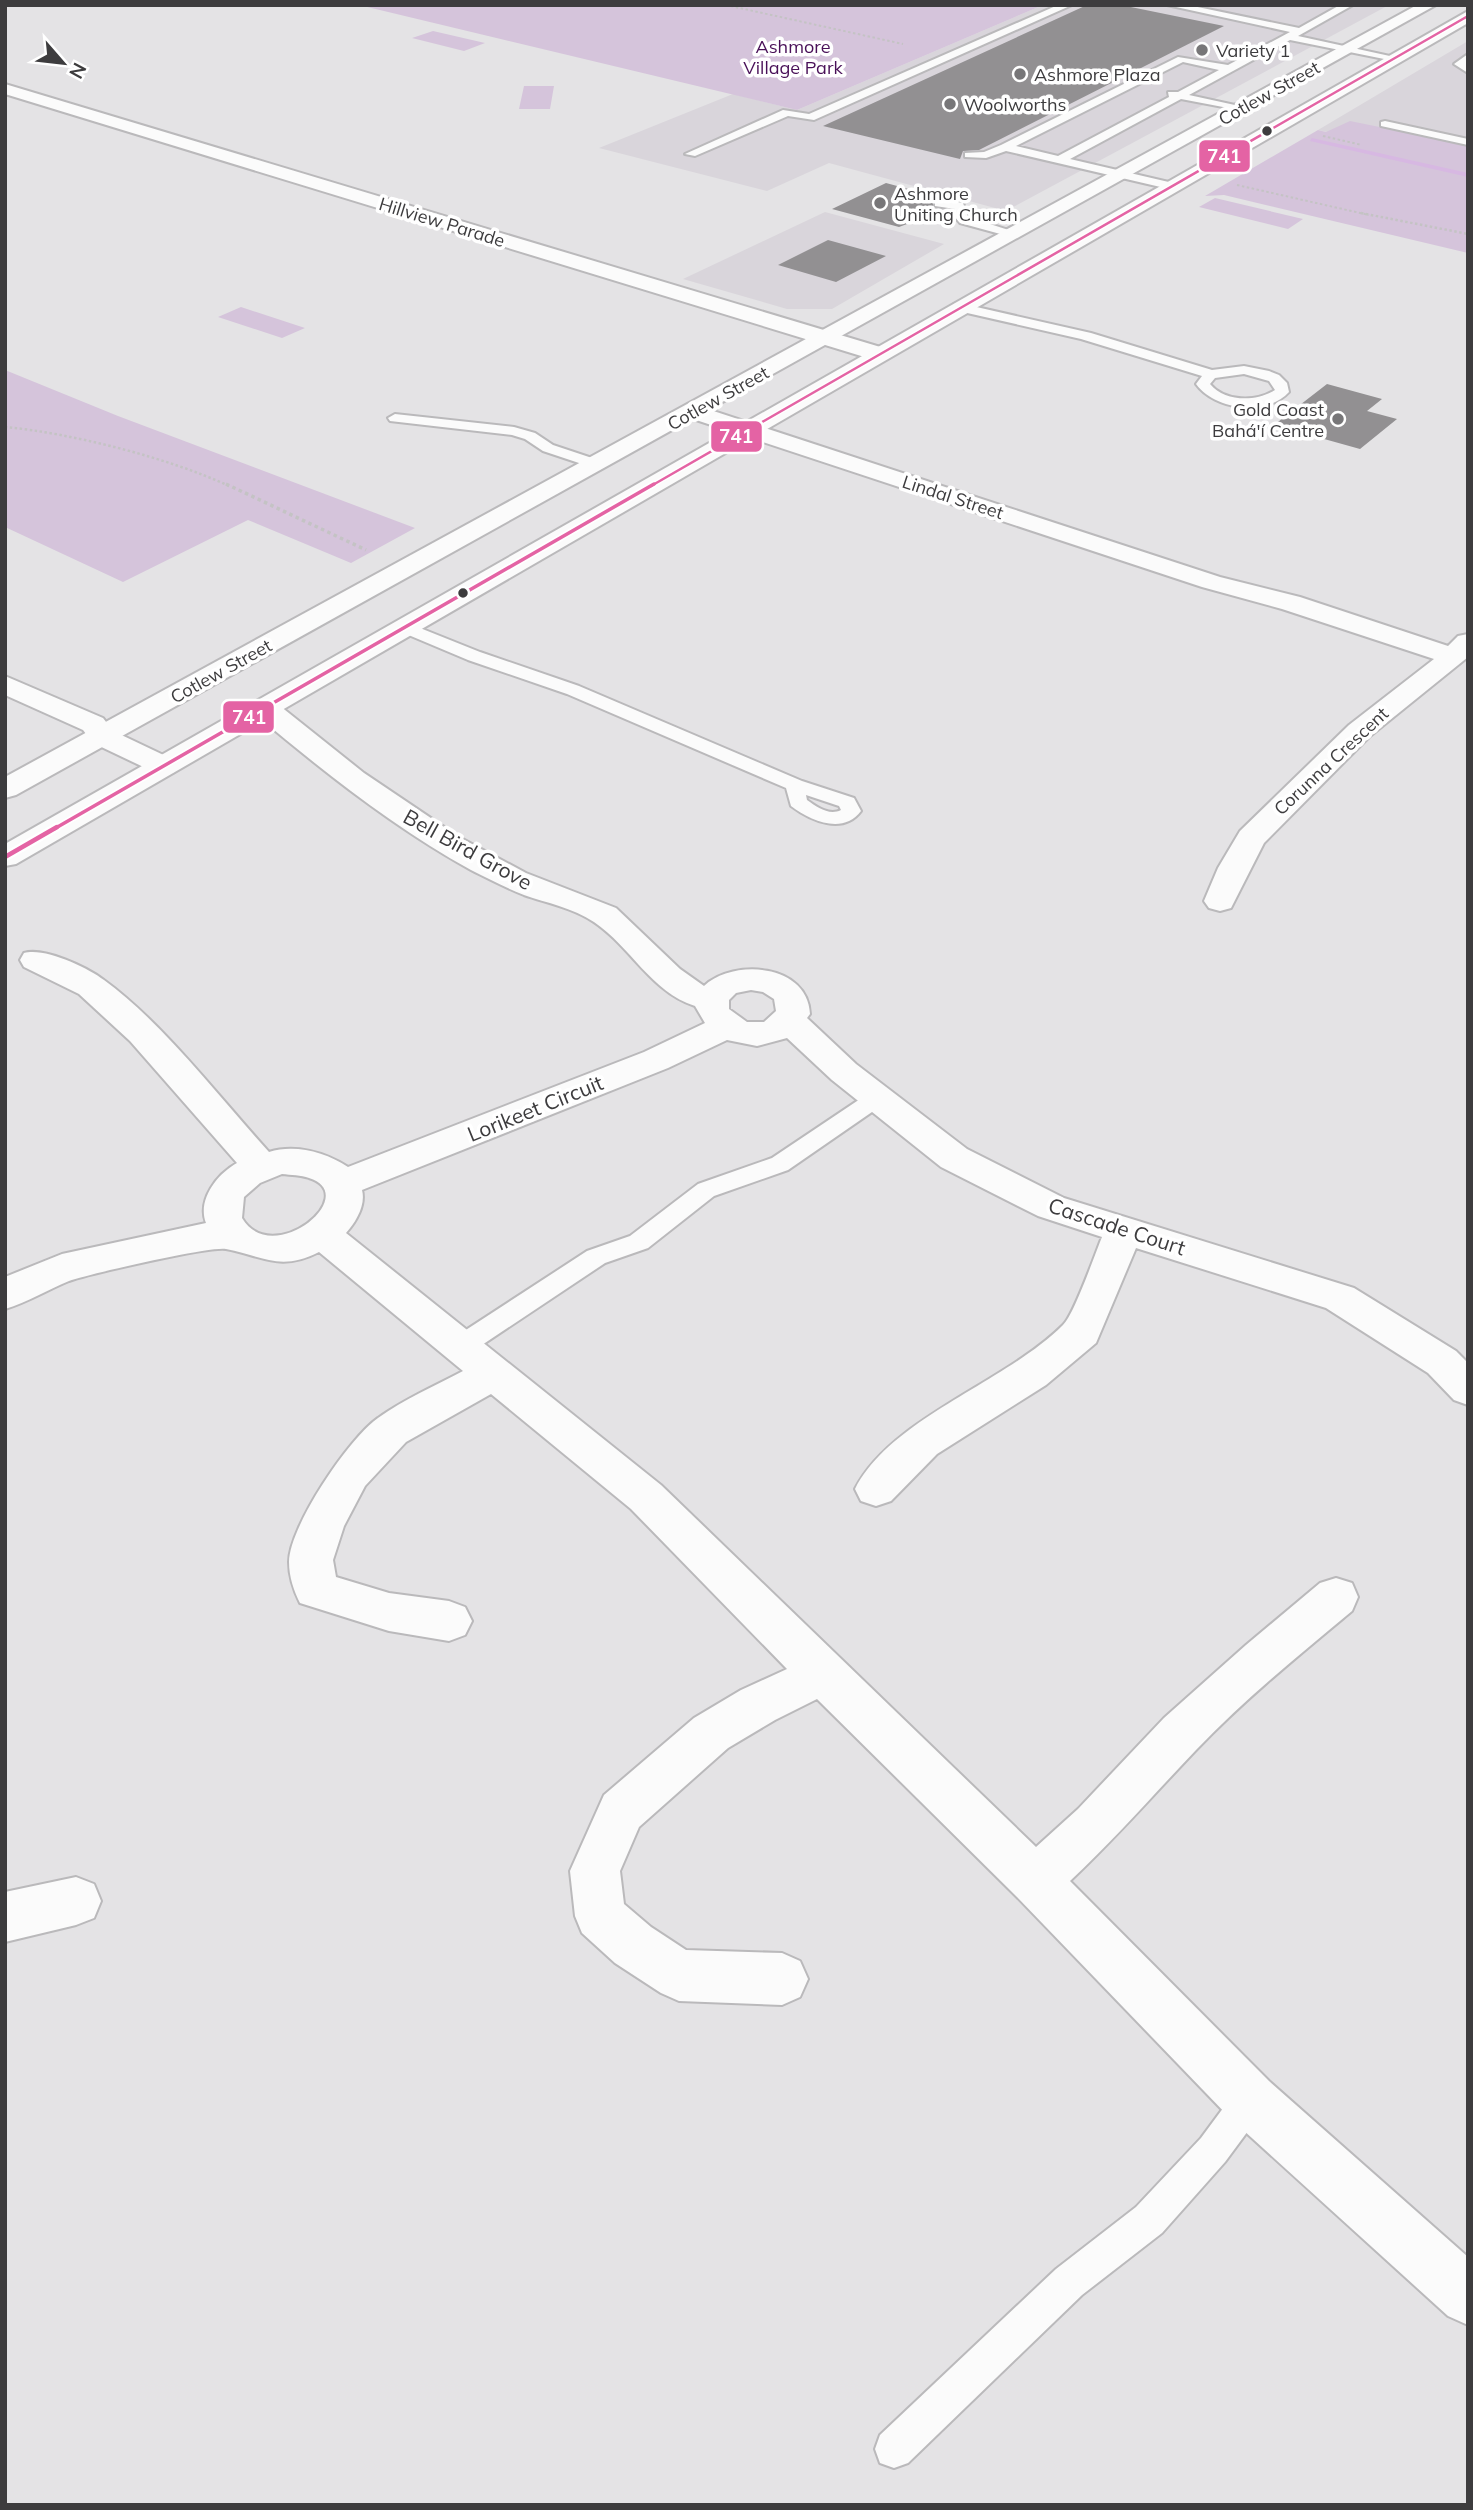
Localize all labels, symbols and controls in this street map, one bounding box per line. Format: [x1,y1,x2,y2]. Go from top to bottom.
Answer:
north arrow [28,28,98,98]
park label: Ashmore Village Park [743,35,843,79]
place label: Variety 1 [1216,39,1290,62]
marker: Variety 1 [1194,42,1210,58]
street label: Cotlew Street [1214,56,1324,130]
text: N [64,59,92,83]
place label: Ashmore Plaza [1034,63,1160,86]
marker: Ashmore Plaza [1012,66,1028,82]
place label: Woolworths [964,93,1066,116]
marker: Woolworths [942,96,958,112]
unlabelled marker [1260,124,1274,138]
line badge: 741 [1198,139,1251,173]
text: 741 [1207,144,1241,168]
place label: Ashmore Uniting Church [894,182,1018,226]
street label: Hillview Parade [376,192,508,252]
marker: Ashmore Uniting Church [872,195,888,211]
street label: Cotlew Street [663,361,773,435]
place label: Gold Coast Bahá'í Centre [1212,398,1324,442]
marker: Gold Coast Bahá'í Centre [1330,411,1346,427]
line badge: 741 [710,420,763,453]
text: 741 [719,424,753,448]
street label: Lindal Street [900,470,1006,524]
unlabelled marker [456,586,470,600]
street label: Cotlew Street [166,634,276,708]
line badge: 741 [222,700,275,734]
street label: Corunna Crescent [1269,702,1393,820]
text: 741 [232,705,266,729]
street label: Bell Bird Grove [399,803,537,895]
street label: Lorikeet Circuit [463,1069,607,1147]
street label: Cascade Court [1045,1192,1189,1260]

